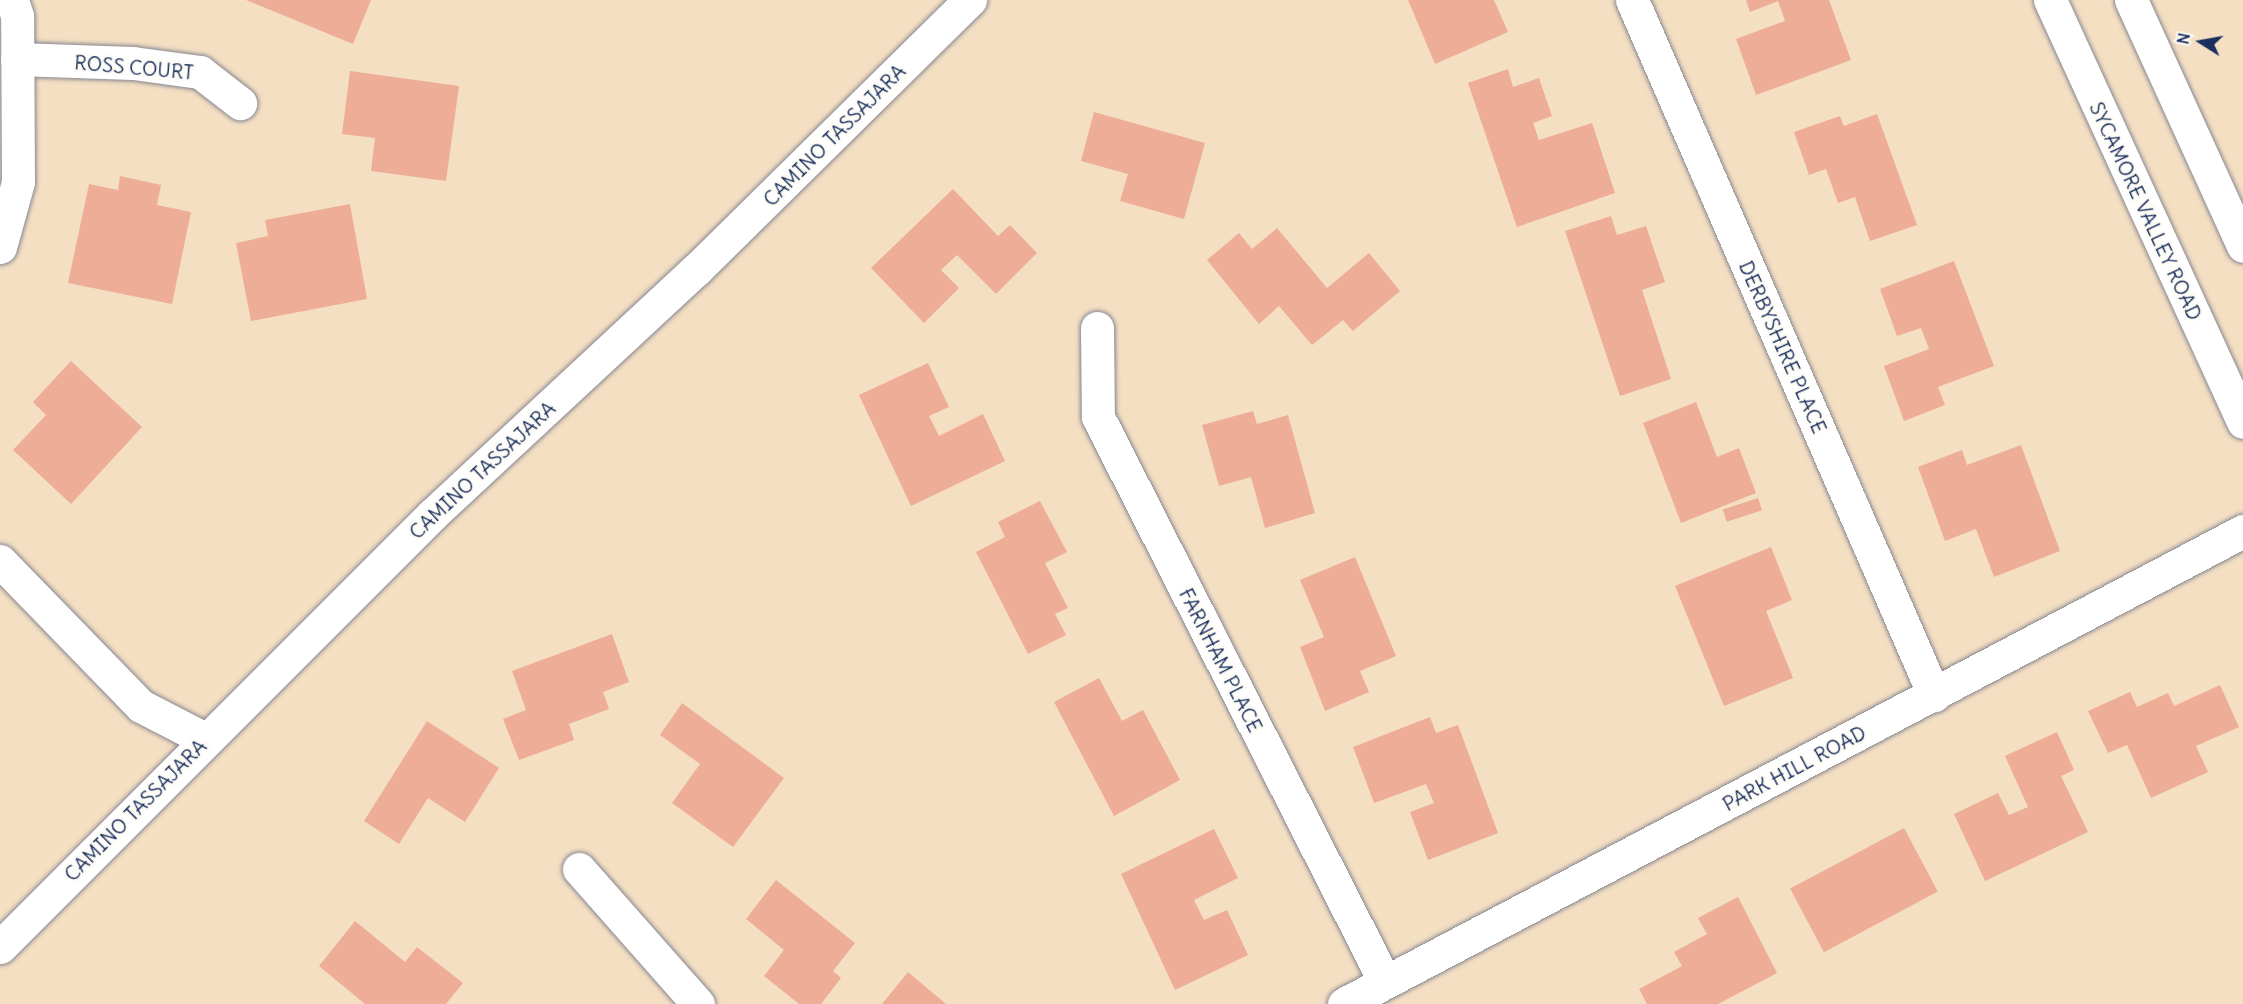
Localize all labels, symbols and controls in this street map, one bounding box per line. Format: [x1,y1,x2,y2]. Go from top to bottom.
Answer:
north arrow [2171,12,2231,72]
text: N [2172,31,2194,46]
street label: ROSS COURT [73,50,195,84]
street label: CAMINO TASSAJARA [758,59,910,211]
street label: SYCAMORE VALLEY ROAD [2085,98,2207,324]
street label: DERBYSHIRE PLACE [1734,257,1832,437]
street label: CAMINO TASSAJARA [404,396,560,544]
street label: FARNHAM PLACE [1174,584,1268,736]
street label: PARK HILL ROAD [1718,720,1870,816]
street label: CAMINO TASSAJARA [59,734,211,886]

